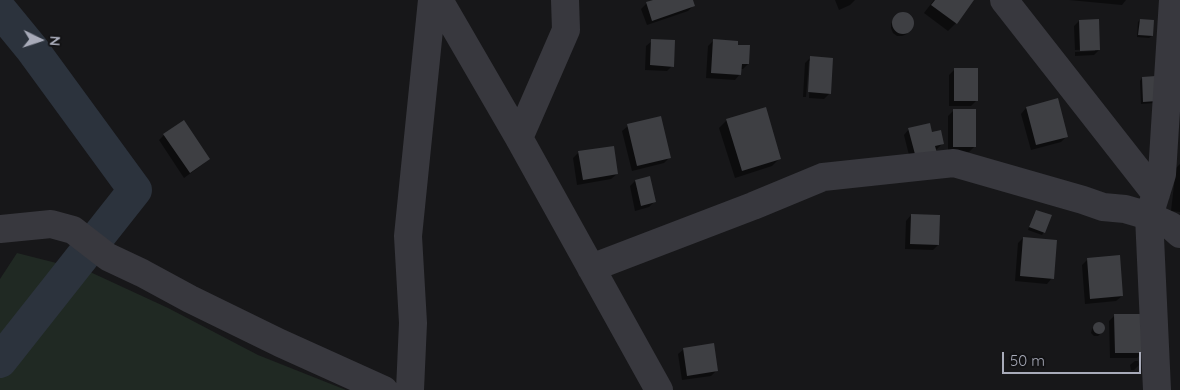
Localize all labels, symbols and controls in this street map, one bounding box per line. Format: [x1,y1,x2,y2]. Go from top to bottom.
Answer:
north arrow [15,15,65,65]
text: N [46,35,64,47]
scale bar [1005,342,1144,374]
text: 50 m [1010,351,1045,370]

